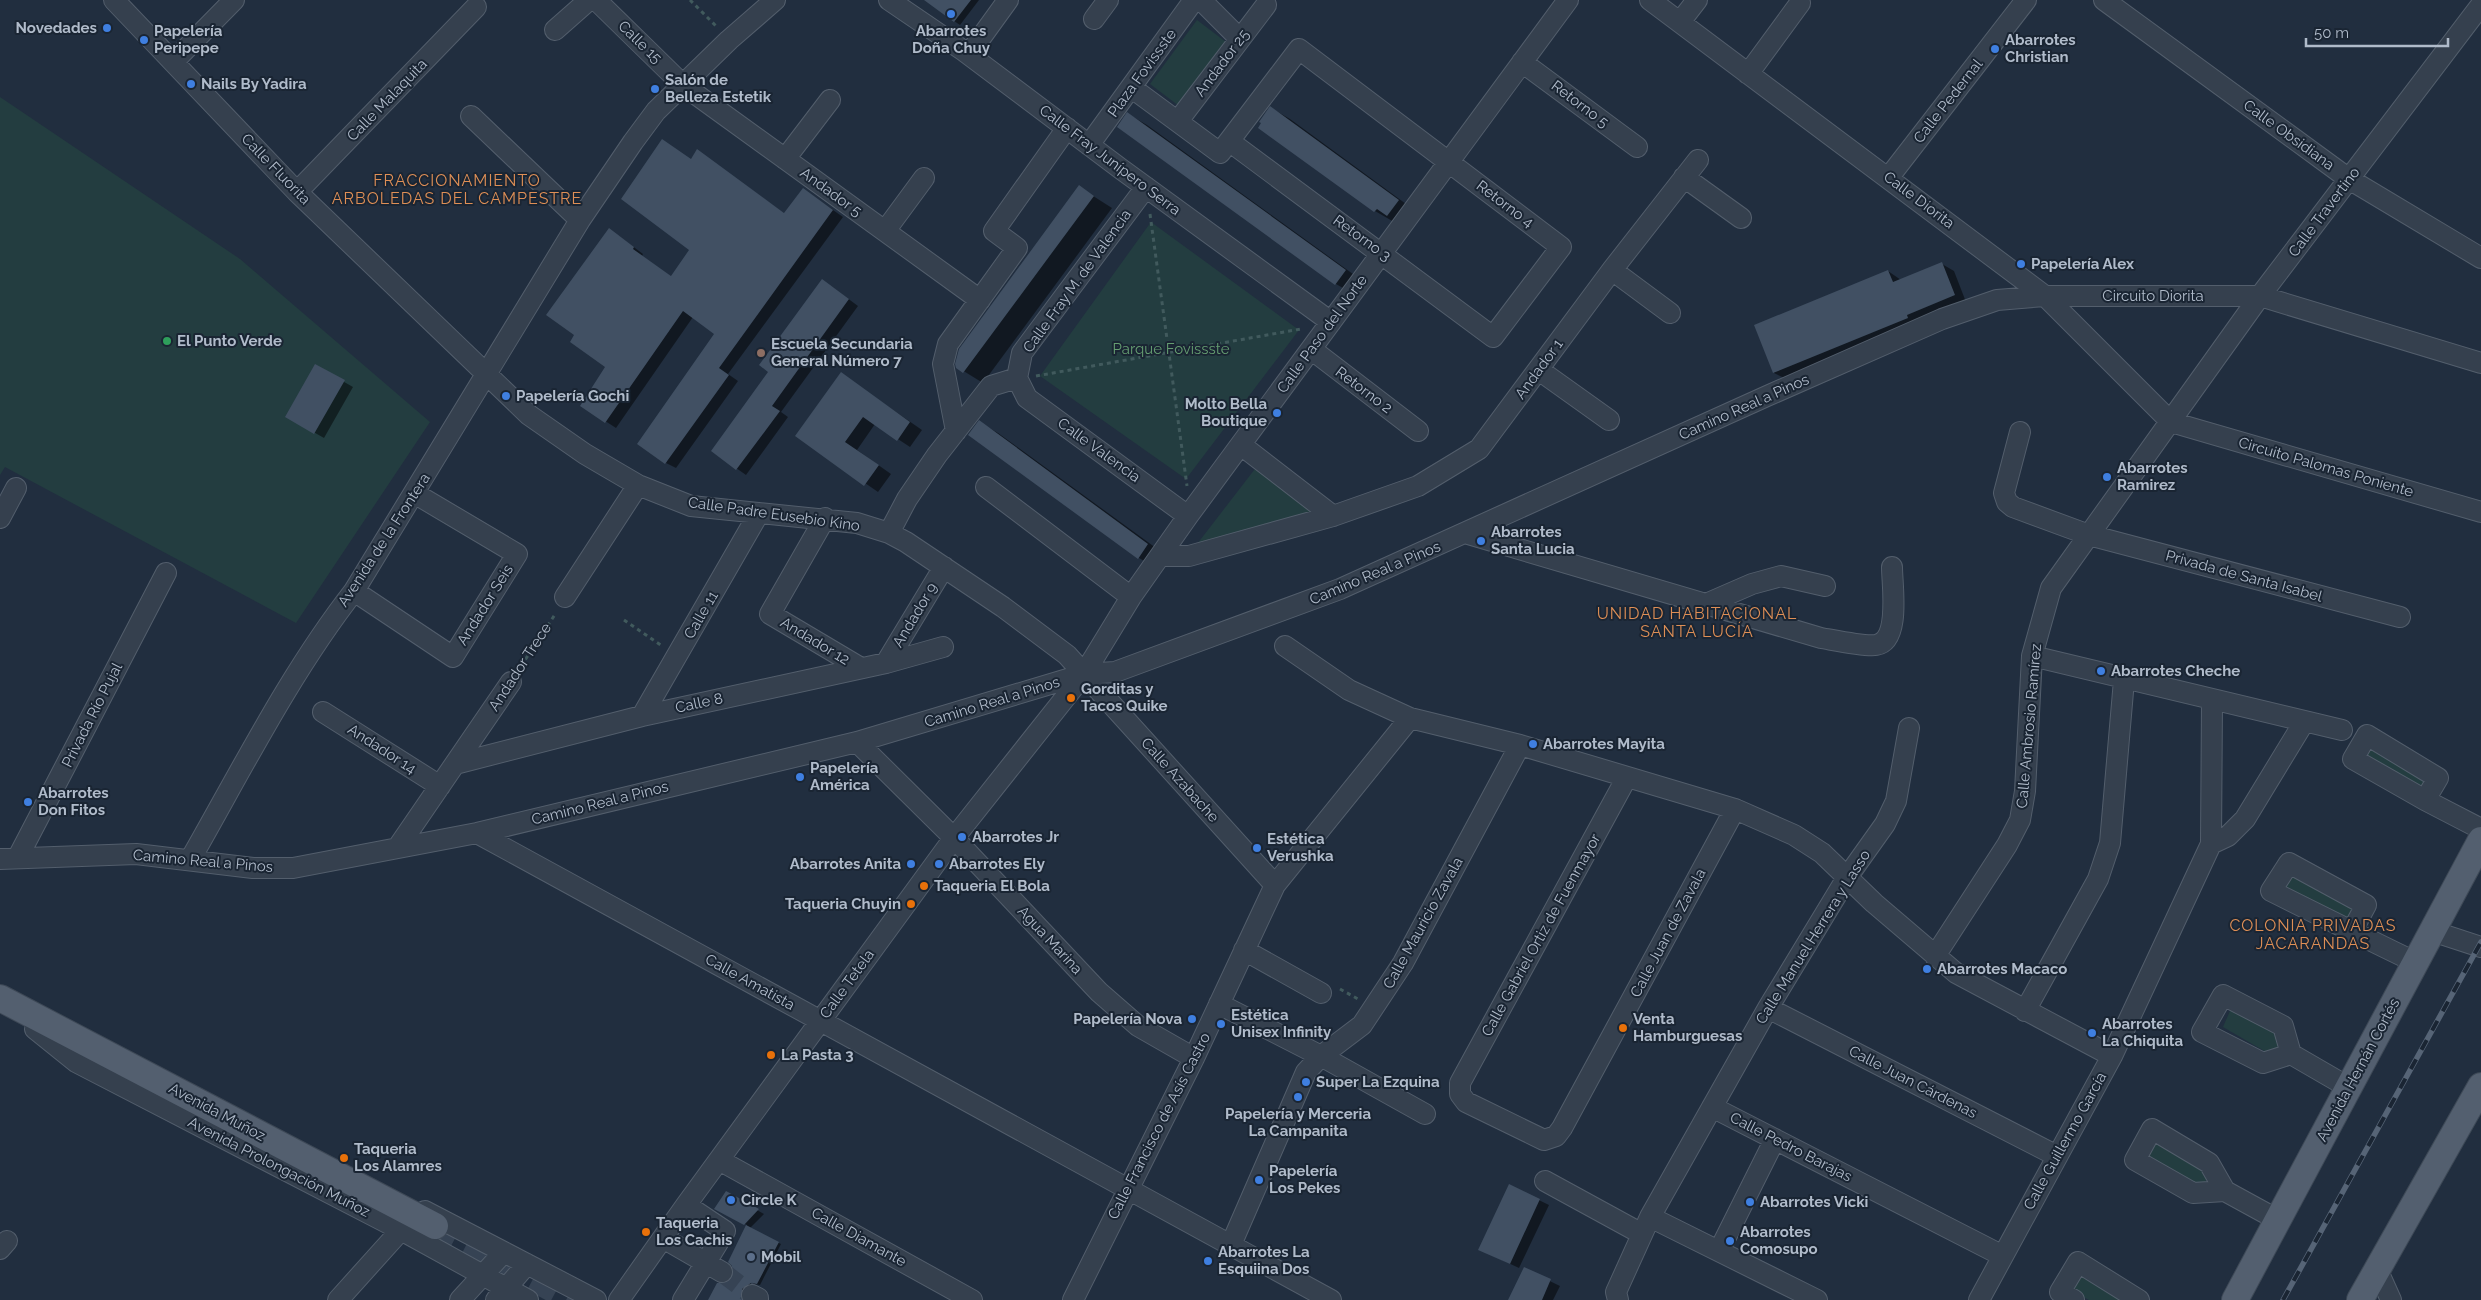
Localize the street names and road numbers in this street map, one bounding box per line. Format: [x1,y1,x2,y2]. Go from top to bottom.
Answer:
street label: Calle 15 [614,17,666,67]
street label: Plaza Fovissste [1104,25,1180,121]
street label: Andador 25 [1191,26,1253,100]
street label: Calle Malaquita [343,55,431,145]
street label: Calle Pedernal [1910,55,1987,147]
street label: Retorno 5 [1548,77,1612,131]
street label: Calle Obsidiana [2240,96,2338,174]
street label: Calle Fray Junípero Serra [1036,101,1184,219]
street label: Calle Fluorita [238,130,314,208]
street label: Andador 5 [797,164,865,220]
street label: Calle Travertino [2284,164,2364,260]
street label: Calle Diorita [1880,168,1958,232]
street label: Retorno 4 [1473,177,1537,231]
street label: Calle Fray M. de Valencia [1019,206,1135,356]
street label: Retorno 3 [1330,211,1394,265]
street label: Calle Paso del Norte [1273,271,1371,397]
street label: Circuito Diorita [2102,287,2204,305]
street label: Andador 1 [1511,335,1567,403]
street label: Retorno 2 [1332,363,1396,417]
street label: Camino Real a Pinos [1676,370,1812,444]
street label: Calle Valencia [1054,414,1144,486]
street label: Circuito Palomas Poniente [2236,433,2416,501]
street label: Avenida de la Frontera [334,470,434,610]
street label: Calle Padre Eusebio Kino [687,493,861,535]
street label: Camino Real a Pinos [1307,537,1443,609]
street label: Privada de Santa Isabel [2164,546,2325,606]
street label: Andador Seis [453,561,517,649]
street label: Andador 9 [889,579,941,651]
street label: Calle 11 [680,587,722,642]
street label: Andador 12 [777,613,853,669]
street label: Andador Trece [485,619,555,714]
street label: Calle Ambrosio Ramírez [2013,643,2045,809]
street label: Privada Río Pujal [58,659,126,770]
street label: Camino Real a Pinos [922,673,1062,731]
street label: Calle 8 [674,689,725,717]
street label: Andador 14 [344,720,420,778]
street label: Calle Azabache [1137,734,1223,826]
street label: Camino Real a Pinos [530,777,670,829]
street label: Calle Gabriel Ortiz de Fuenmayor [1478,830,1605,1039]
street label: Camino Real a Pinos [132,846,274,876]
street label: Calle Manuel Herrera y Lasso [1752,847,1874,1027]
street label: Calle Mauricio Zavala [1379,854,1467,992]
street label: Calle Juan de Zavala [1626,866,1710,1000]
street label: Agua Marina [1014,902,1086,978]
street label: Calle Tetela [816,946,878,1022]
street label: Calle Amatista [702,950,798,1014]
street label: Avenida Hernán Cortés [2313,995,2403,1145]
street label: Calle Francisco de Asís Castro [1104,1030,1214,1222]
street label: Calle Juan Cárdenas [1846,1042,1980,1122]
street label: Calle Guillermo García [2020,1069,2110,1213]
street label: Avenida Muñoz [166,1079,268,1145]
street label: Calle Pedro Barajas [1727,1108,1855,1186]
street label: Avenida Prolongación Muñoz [185,1113,373,1221]
street label: Calle Diamante [808,1203,910,1271]

